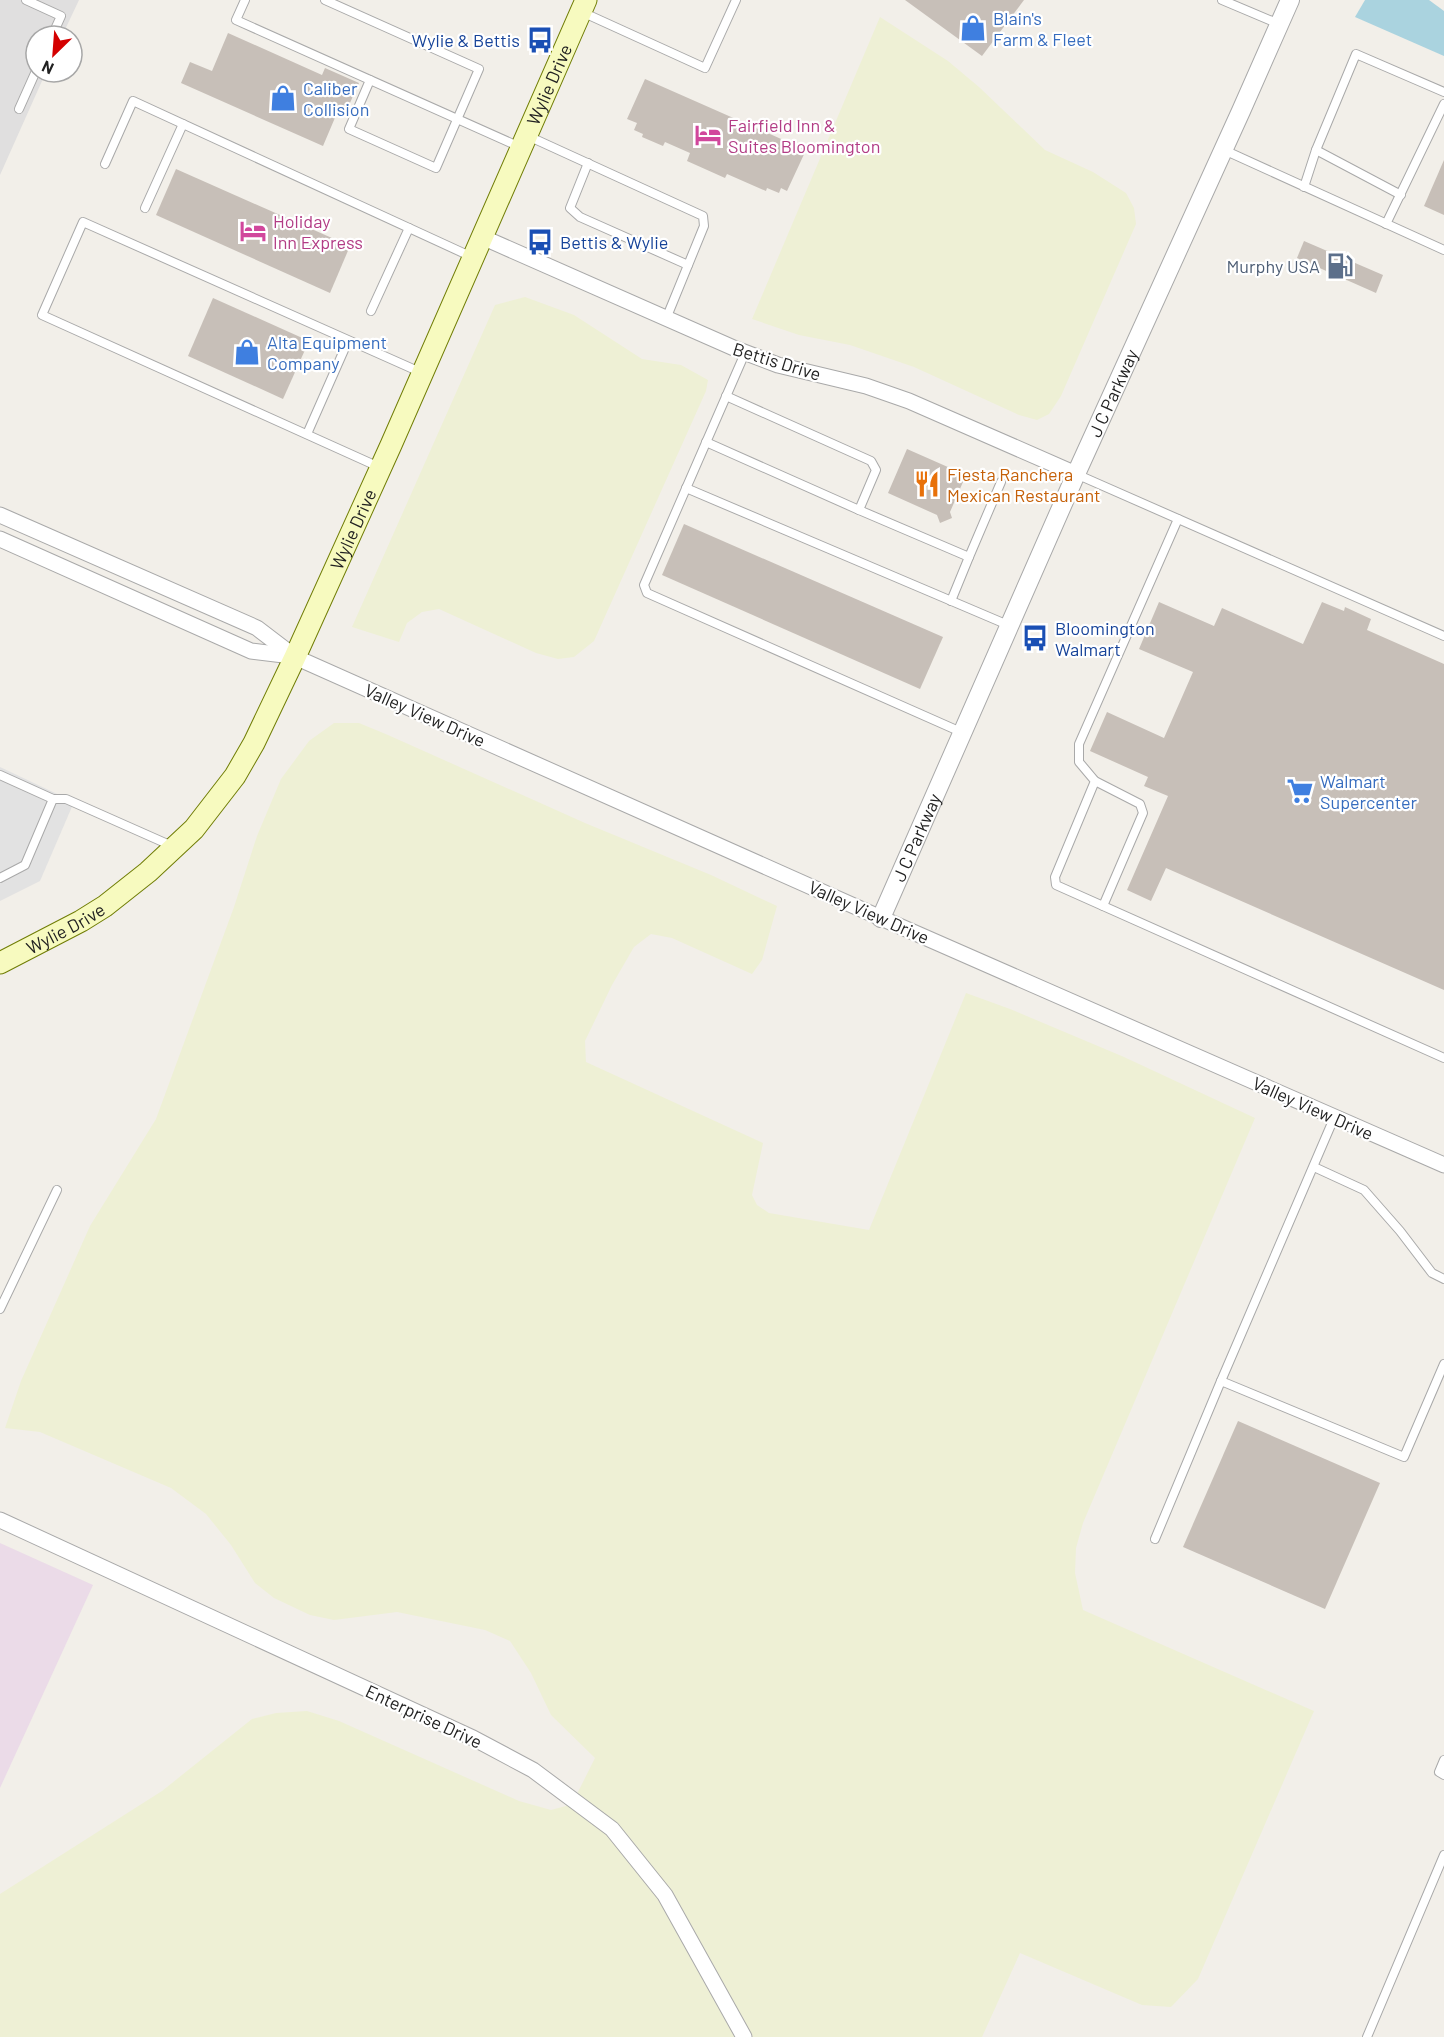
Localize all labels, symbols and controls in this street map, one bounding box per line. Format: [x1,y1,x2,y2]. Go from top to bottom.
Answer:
place label: Blain's Farm & Fleet [993,7,1092,50]
shop icon: Blain's Farm & Fleet [958,13,988,43]
north arrow [24,24,84,84]
bus stop icon: Wylie & Bettis [525,25,555,55]
place label: Wylie & Bettis [412,29,520,51]
street label: Wylie Drive [522,41,576,128]
text: N [39,57,56,79]
place label: Caliber Collision [303,77,369,120]
shop icon: Caliber Collision [268,83,298,113]
place label: Fairfield Inn & Suites Bloomington [728,114,880,157]
hotel icon: Fairfield Inn & Suites Bloomington [693,120,723,150]
place label: Holiday Inn Express [273,210,363,253]
hotel icon: Holiday Inn Express [238,216,268,246]
bus stop icon: Bettis & Wylie [525,227,555,257]
place label: Bettis & Wylie [560,231,668,253]
fuel station icon: Murphy USA [1325,251,1355,281]
place label: Murphy USA [1226,255,1320,277]
place label: Alta Equipment Company [267,331,387,374]
shop icon: Alta Equipment Company [232,337,262,367]
street label: Bettis Drive [730,337,824,385]
street label: J C Parkway [1083,346,1142,440]
place label: Fiesta Ranchera Mexican Restaurant [947,463,1101,506]
restaurant icon: Fiesta Ranchera Mexican Restaurant [912,469,942,499]
street label: Wylie Drive [325,485,381,573]
place label: Bloomington Walmart [1055,617,1155,660]
bus stop icon: Bloomington Walmart [1020,623,1050,653]
street label: Valley View Drive [361,679,489,751]
place label: Walmart Supercenter [1320,770,1418,813]
supermarket icon: Walmart Supercenter [1285,776,1315,806]
street label: J C Parkway [887,790,945,885]
street label: Valley View Drive [805,876,933,948]
street label: Wylie Drive [22,898,109,959]
street label: Valley View Drive [1249,1072,1377,1144]
street label: Enterprise Drive [362,1679,486,1753]

